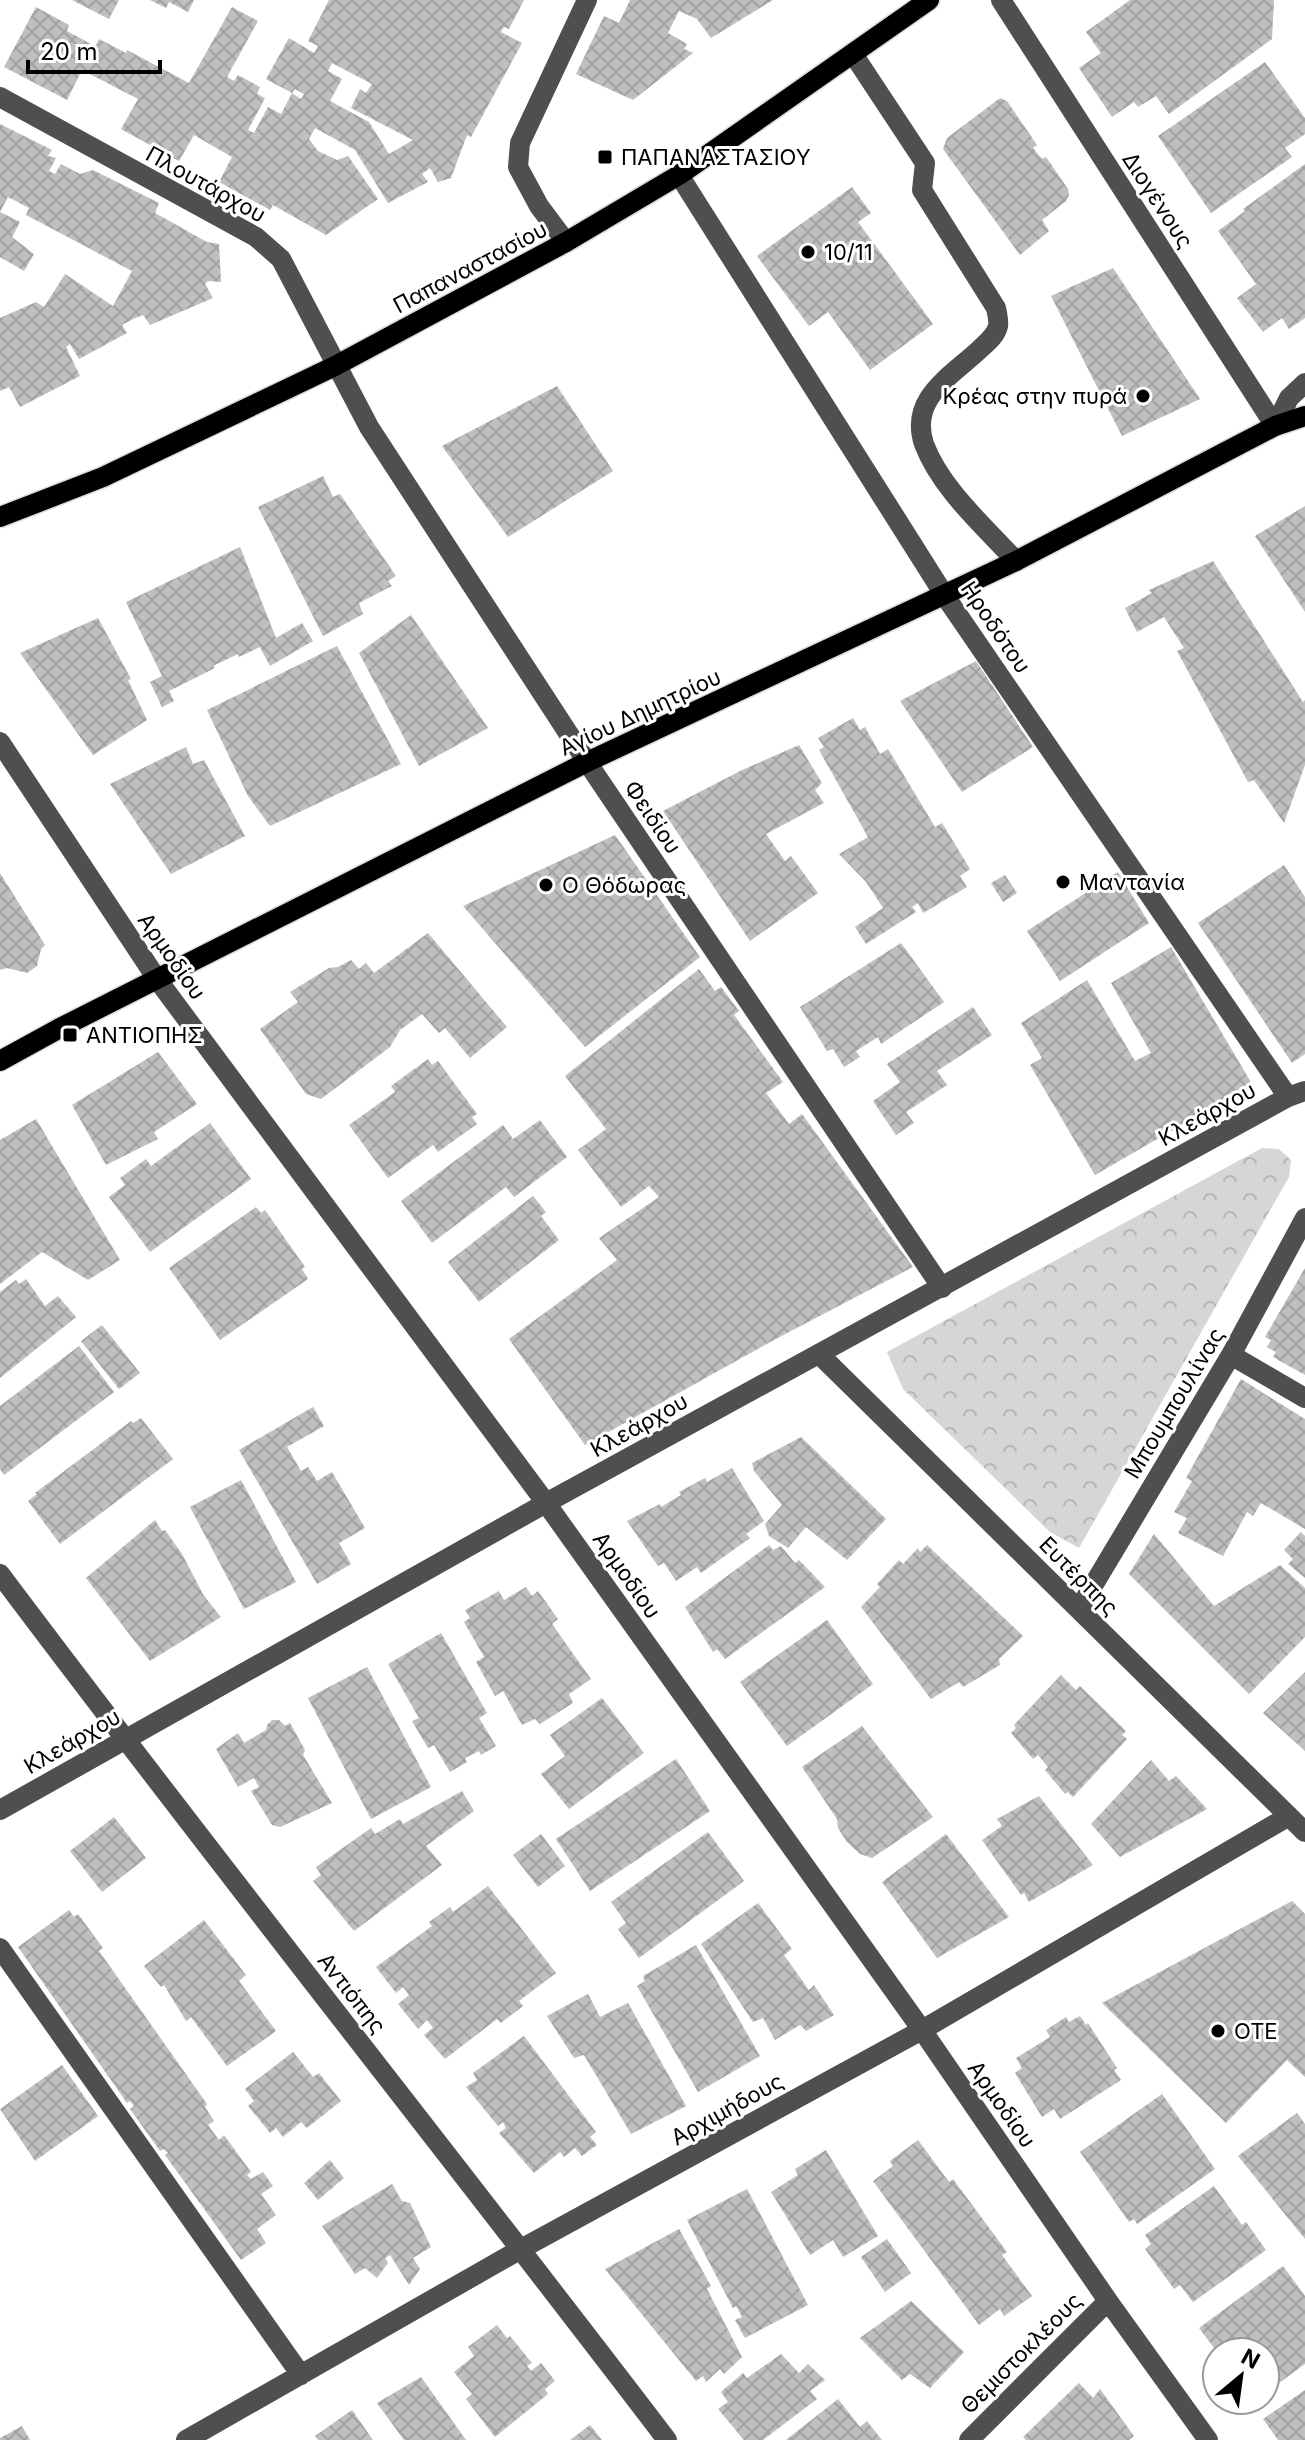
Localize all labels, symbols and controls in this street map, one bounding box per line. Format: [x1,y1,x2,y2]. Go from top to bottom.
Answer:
scale bar [28,24,160,74]
text: 20 m [40,37,98,66]
street label: Πλουτάρχου [142,140,270,228]
place label: ΠΑΠΑΝΑΣΤΑΣΙΟΥ [621,144,811,170]
street label: Διογένους [1117,147,1199,253]
marker: ΠΑΠΑΝΑΣΤΑΣΙΟΥ [596,148,614,166]
street label: Παπαναστασίου [389,216,551,318]
place label: 10/11 [824,239,873,265]
marker: 10/11 [799,243,817,261]
place label: Κρέας στην πυρά [942,383,1127,409]
marker: Κρέας στην πυρά [1134,387,1152,405]
street label: Ηροδότου [956,576,1036,678]
street label: Αγίου Δημητρίου [555,663,725,761]
street label: Φειδίου [619,776,687,858]
place label: Μαντανία [1079,869,1185,895]
place label: Ο Θόδωρας [562,872,686,898]
marker: Μαντανία [1054,873,1072,891]
marker: Ο Θόδωρας [537,876,555,894]
street label: Αρμοδίου [133,908,211,1004]
place label: ΑΝΤΙΟΠΗΣ [86,1022,203,1048]
marker: ΑΝΤΙΟΠΗΣ [61,1026,79,1044]
street label: Κλεάρχου [1154,1077,1260,1151]
street label: Μπουμπουλίνας [1119,1323,1229,1483]
street label: Κλεάρχου [586,1388,692,1462]
street label: Αρμοδίου [588,1527,666,1623]
street label: Ευτέρπης [1034,1531,1124,1621]
street label: Κλεάρχου [19,1703,125,1779]
street label: Αντιόπης [312,1947,392,2039]
place label: ΟΤΕ [1234,2018,1278,2044]
marker: ΟΤΕ [1209,2022,1227,2040]
street label: Αρμοδίου [963,2056,1041,2152]
street label: Αρχιμήδους [666,2068,788,2150]
street label: Θεμιστοκλέους [955,2287,1087,2419]
north arrow [1201,2336,1281,2416]
text: N [1237,2343,1264,2374]

